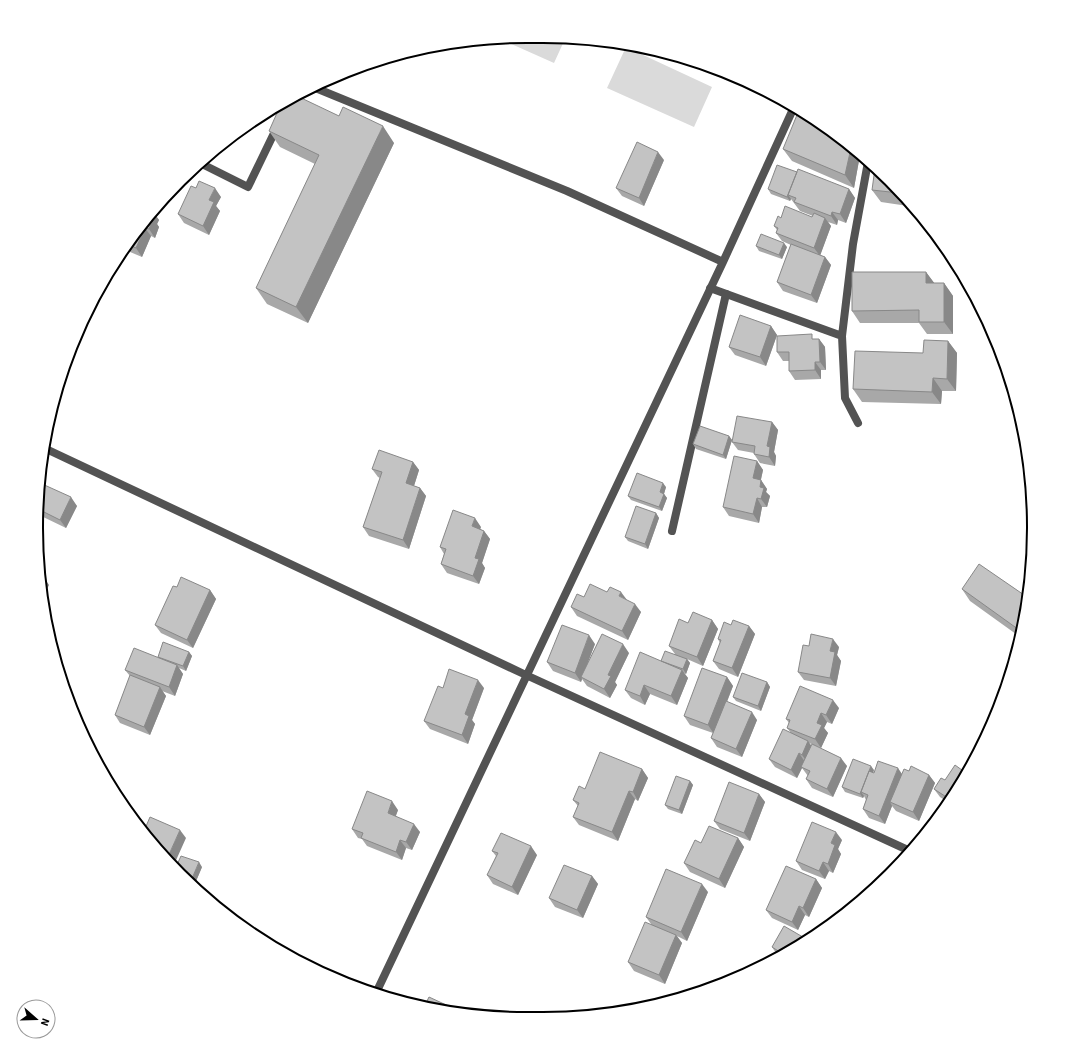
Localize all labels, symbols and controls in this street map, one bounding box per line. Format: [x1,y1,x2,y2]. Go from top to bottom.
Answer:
north arrow [16,999,56,1039]
text: N [37,1016,53,1028]

